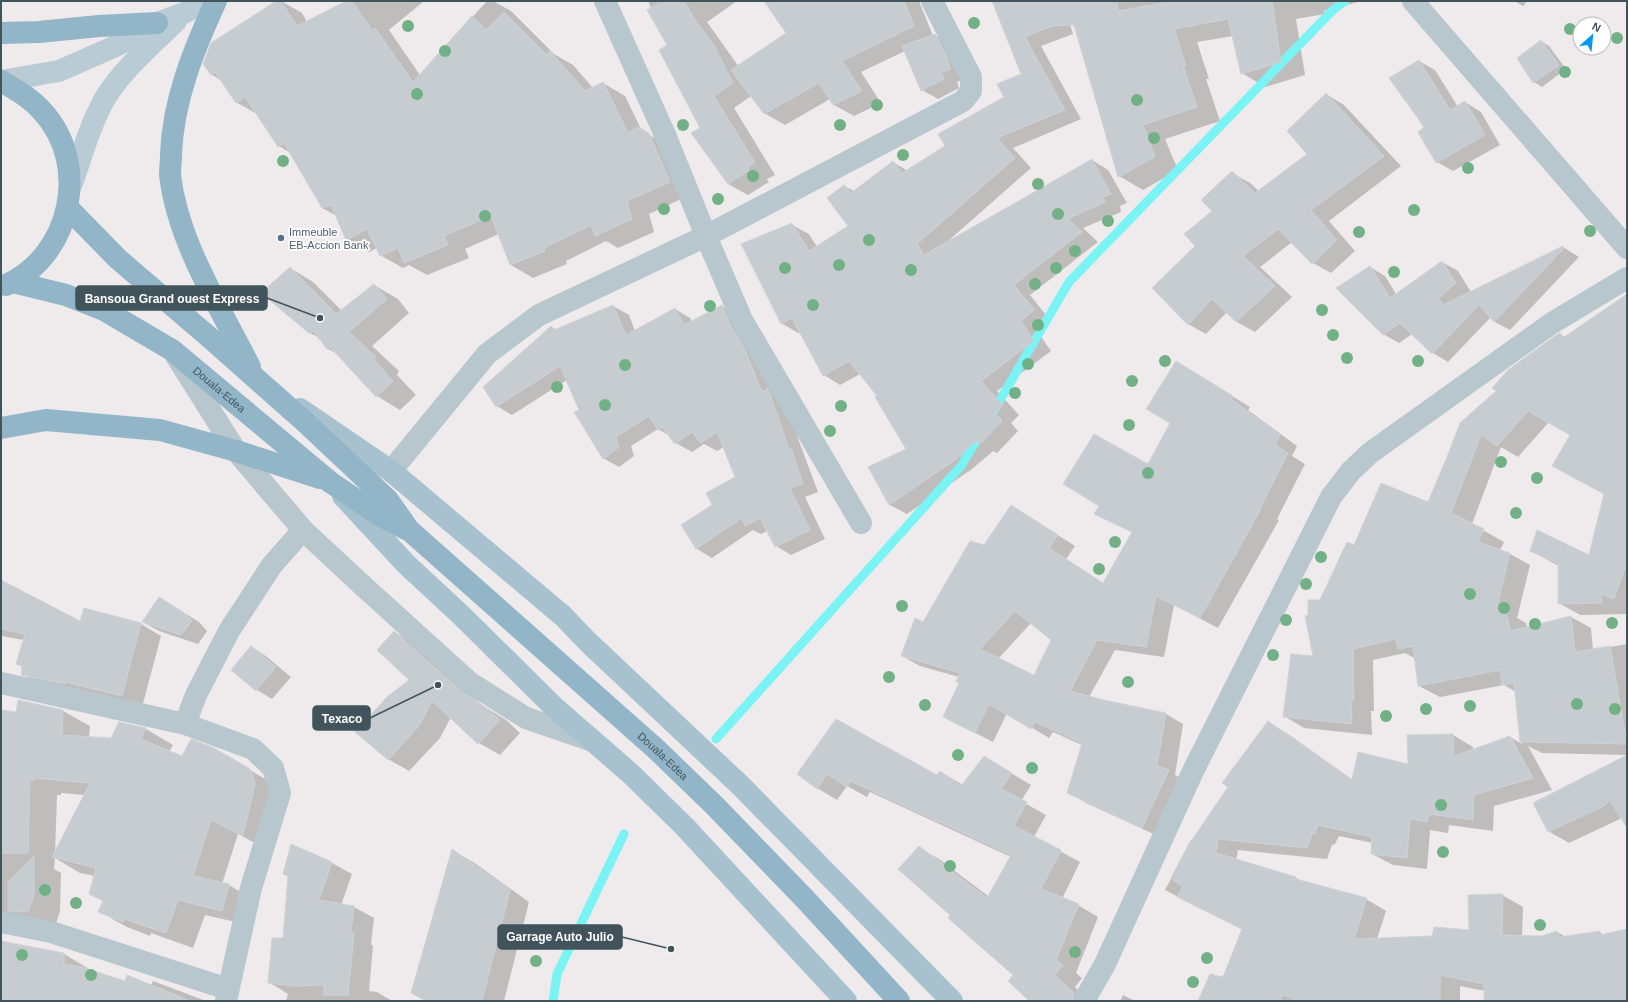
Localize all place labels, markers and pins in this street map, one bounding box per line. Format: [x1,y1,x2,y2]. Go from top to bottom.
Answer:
place label: Immeuble EB-Accion Bank [289,226,369,251]
marker: Immeuble EB-Accion Bank [276,233,286,243]
callout: Bansoua Grand ouest Express [76,286,267,310]
callout: Texaco [313,706,370,730]
callout: Garrage Auto Julio [498,925,622,949]

